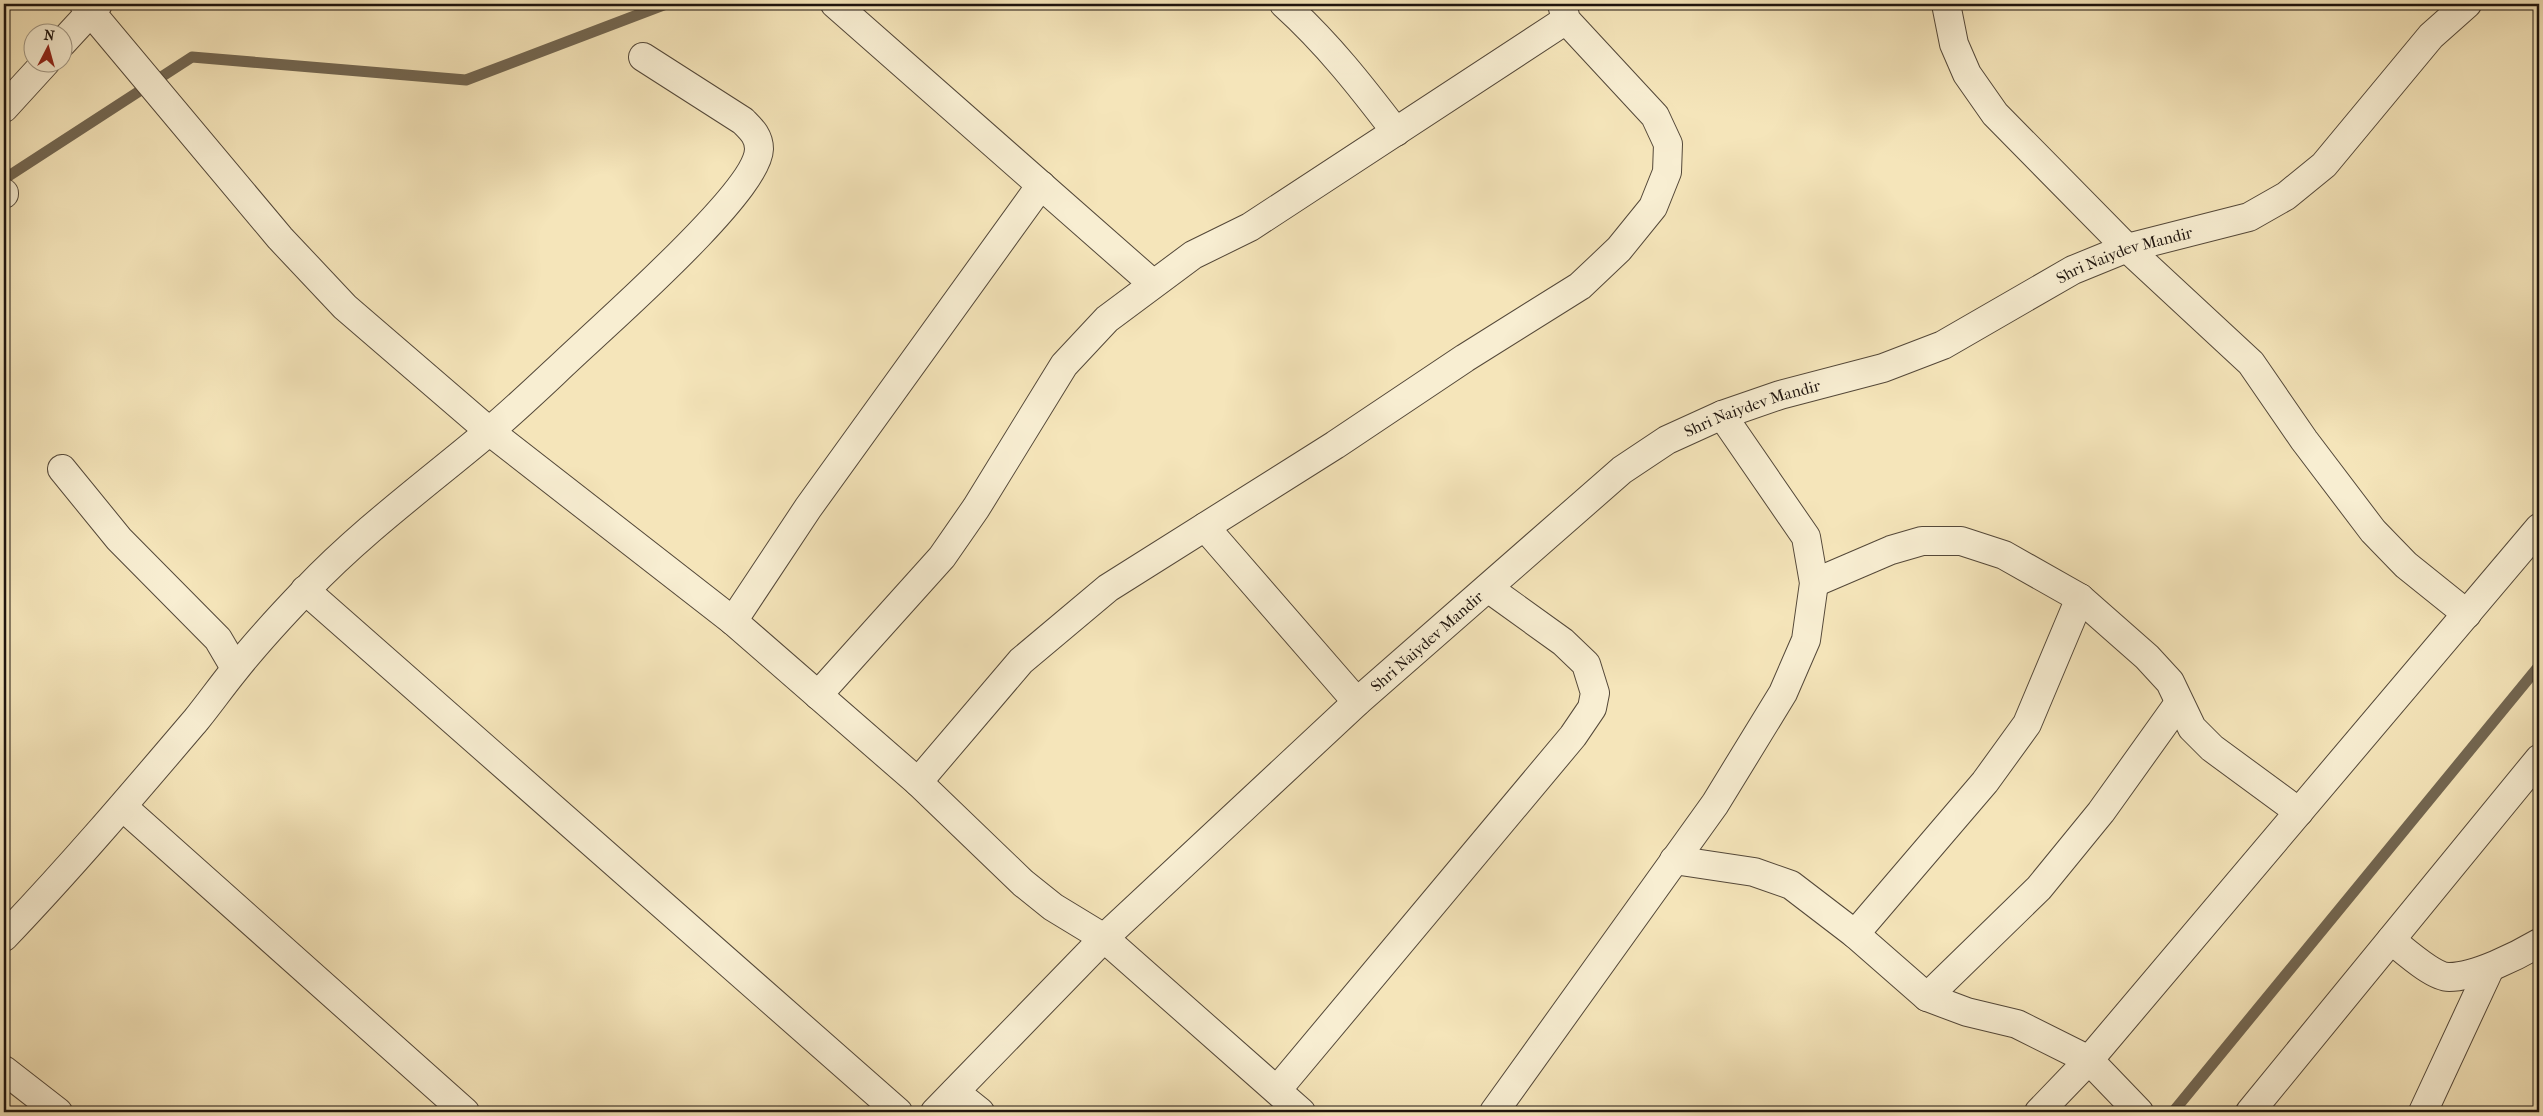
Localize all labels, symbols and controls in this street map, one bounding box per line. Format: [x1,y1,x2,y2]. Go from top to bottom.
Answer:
north arrow [22,22,72,72]
text: N [43,27,56,45]
street label: Shri Naiydev Mandir [2053,222,2194,287]
street label: Shri Naiydev Mandir [1681,375,1822,441]
street label: Shri Naiydev Mandir [1366,587,1487,695]

